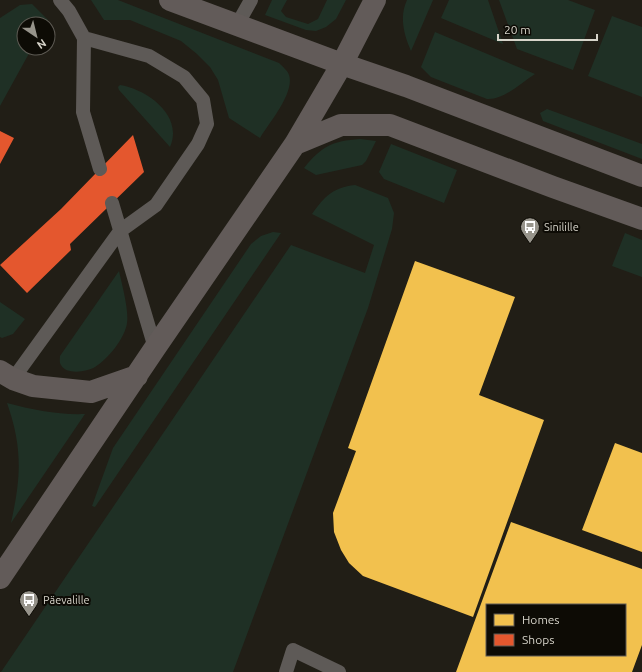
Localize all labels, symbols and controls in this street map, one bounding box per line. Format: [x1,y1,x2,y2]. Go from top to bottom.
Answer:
north arrow [16,16,56,56]
scale bar [498,16,597,42]
text: 20 m [504,23,531,36]
text: N [35,37,49,51]
bus stop icon: Sinilille [519,216,541,244]
place label: Sinilille [544,221,579,233]
bus stop icon: Päevalille [18,589,40,617]
place label: Päevalille [43,594,90,606]
legend [486,604,626,656]
text: Homes [522,613,560,626]
text: Shops [522,633,554,646]

